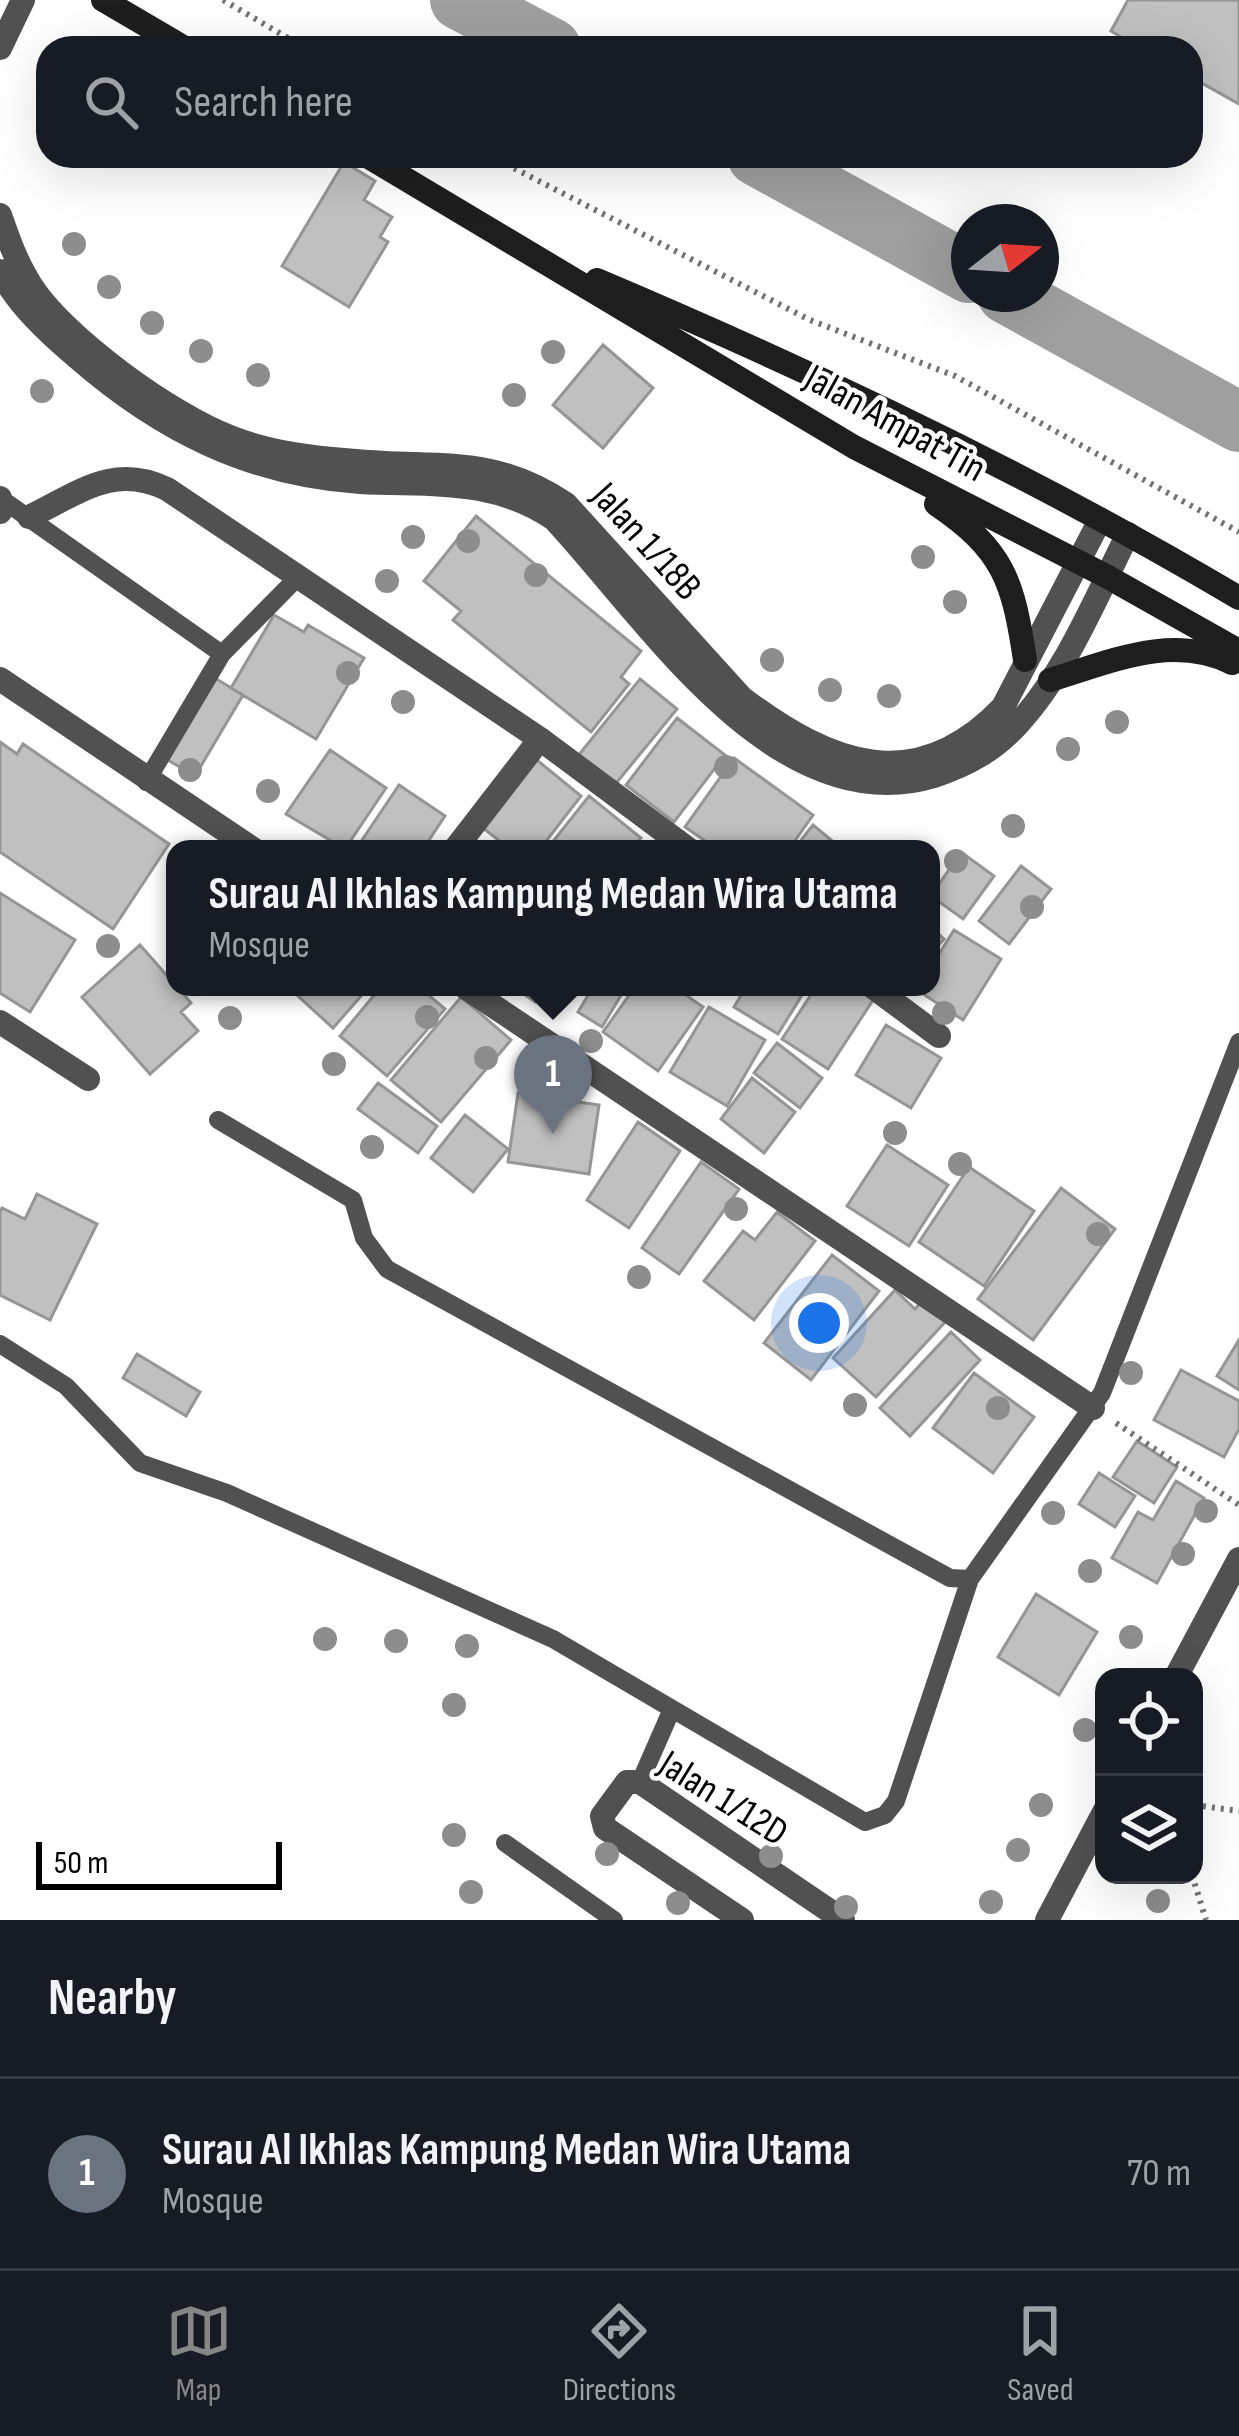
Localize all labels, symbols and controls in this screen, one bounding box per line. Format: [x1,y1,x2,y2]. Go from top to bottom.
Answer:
search box [36,36,1203,168]
icon: search [78,69,144,135]
text: Search here [174,75,353,130]
north arrow [951,204,1059,312]
street label: Jalan Ampat Tin [795,355,994,493]
street label: Jalan 1/18B [580,473,711,610]
popup [166,840,940,996]
text: Surau Al Ikhlas Kampung Medan Wira Utama [208,867,898,922]
text: Mosque [208,922,310,969]
pin: 1 [514,1035,592,1134]
your location [789,1293,849,1353]
map controls [1095,1668,1203,1884]
button: locate [1095,1668,1203,1776]
street label: Jalan 1/12D [649,1741,796,1857]
button: layers [1095,1776,1203,1884]
scale bar [36,1836,282,1889]
text: 50 m [54,1843,108,1883]
text: Nearby [48,1968,177,2029]
text: Surau Al Ikhlas Kampung Medan Wira Utama [162,2123,851,2178]
text: 1 [79,2150,95,2197]
text: 70 m [1127,2150,1191,2197]
text: Mosque [162,2178,264,2225]
tab: Map [166,2298,232,2410]
tab: Directions [563,2298,676,2410]
tab: Saved [1007,2298,1073,2410]

